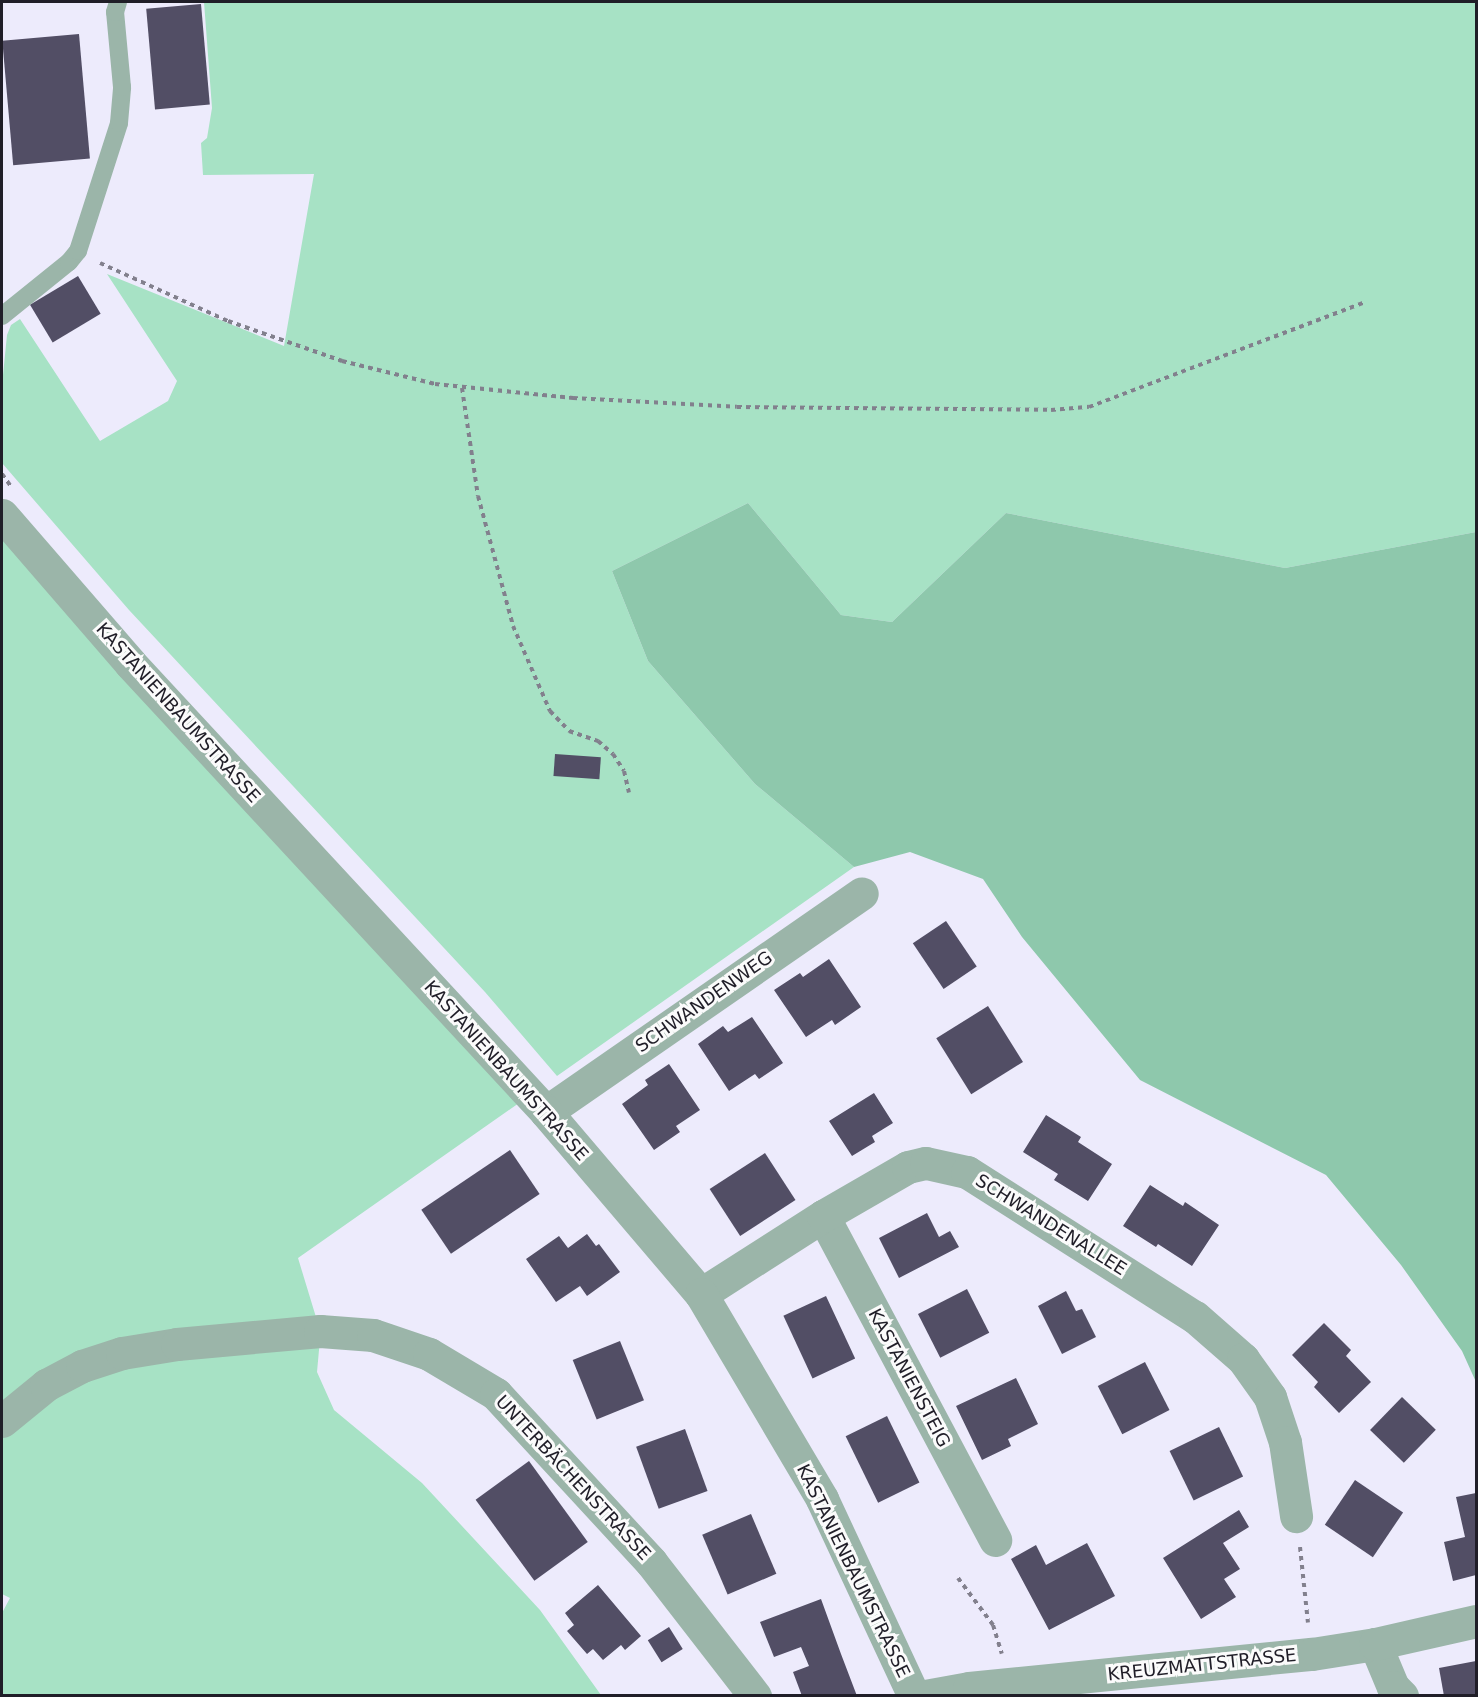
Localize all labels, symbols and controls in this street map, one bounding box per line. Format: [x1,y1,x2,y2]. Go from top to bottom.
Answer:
street label: KASTANIENBAUMSTRASSE [91,619,265,807]
street label: SCHWANDENWEG [631,947,777,1057]
street label: KASTANIENBAUMSTRASSE [419,977,593,1165]
street label: SCHWANDENALLEE [972,1170,1130,1280]
street label: KASTANIENSTEIG [863,1305,955,1451]
street label: UNTERBÄCHENSTRASSE [491,1391,655,1565]
street label: KASTANIENBAUMSTRASSE [792,1461,914,1681]
street label: KREUZMATTSTRASSE [1107,1644,1297,1686]

